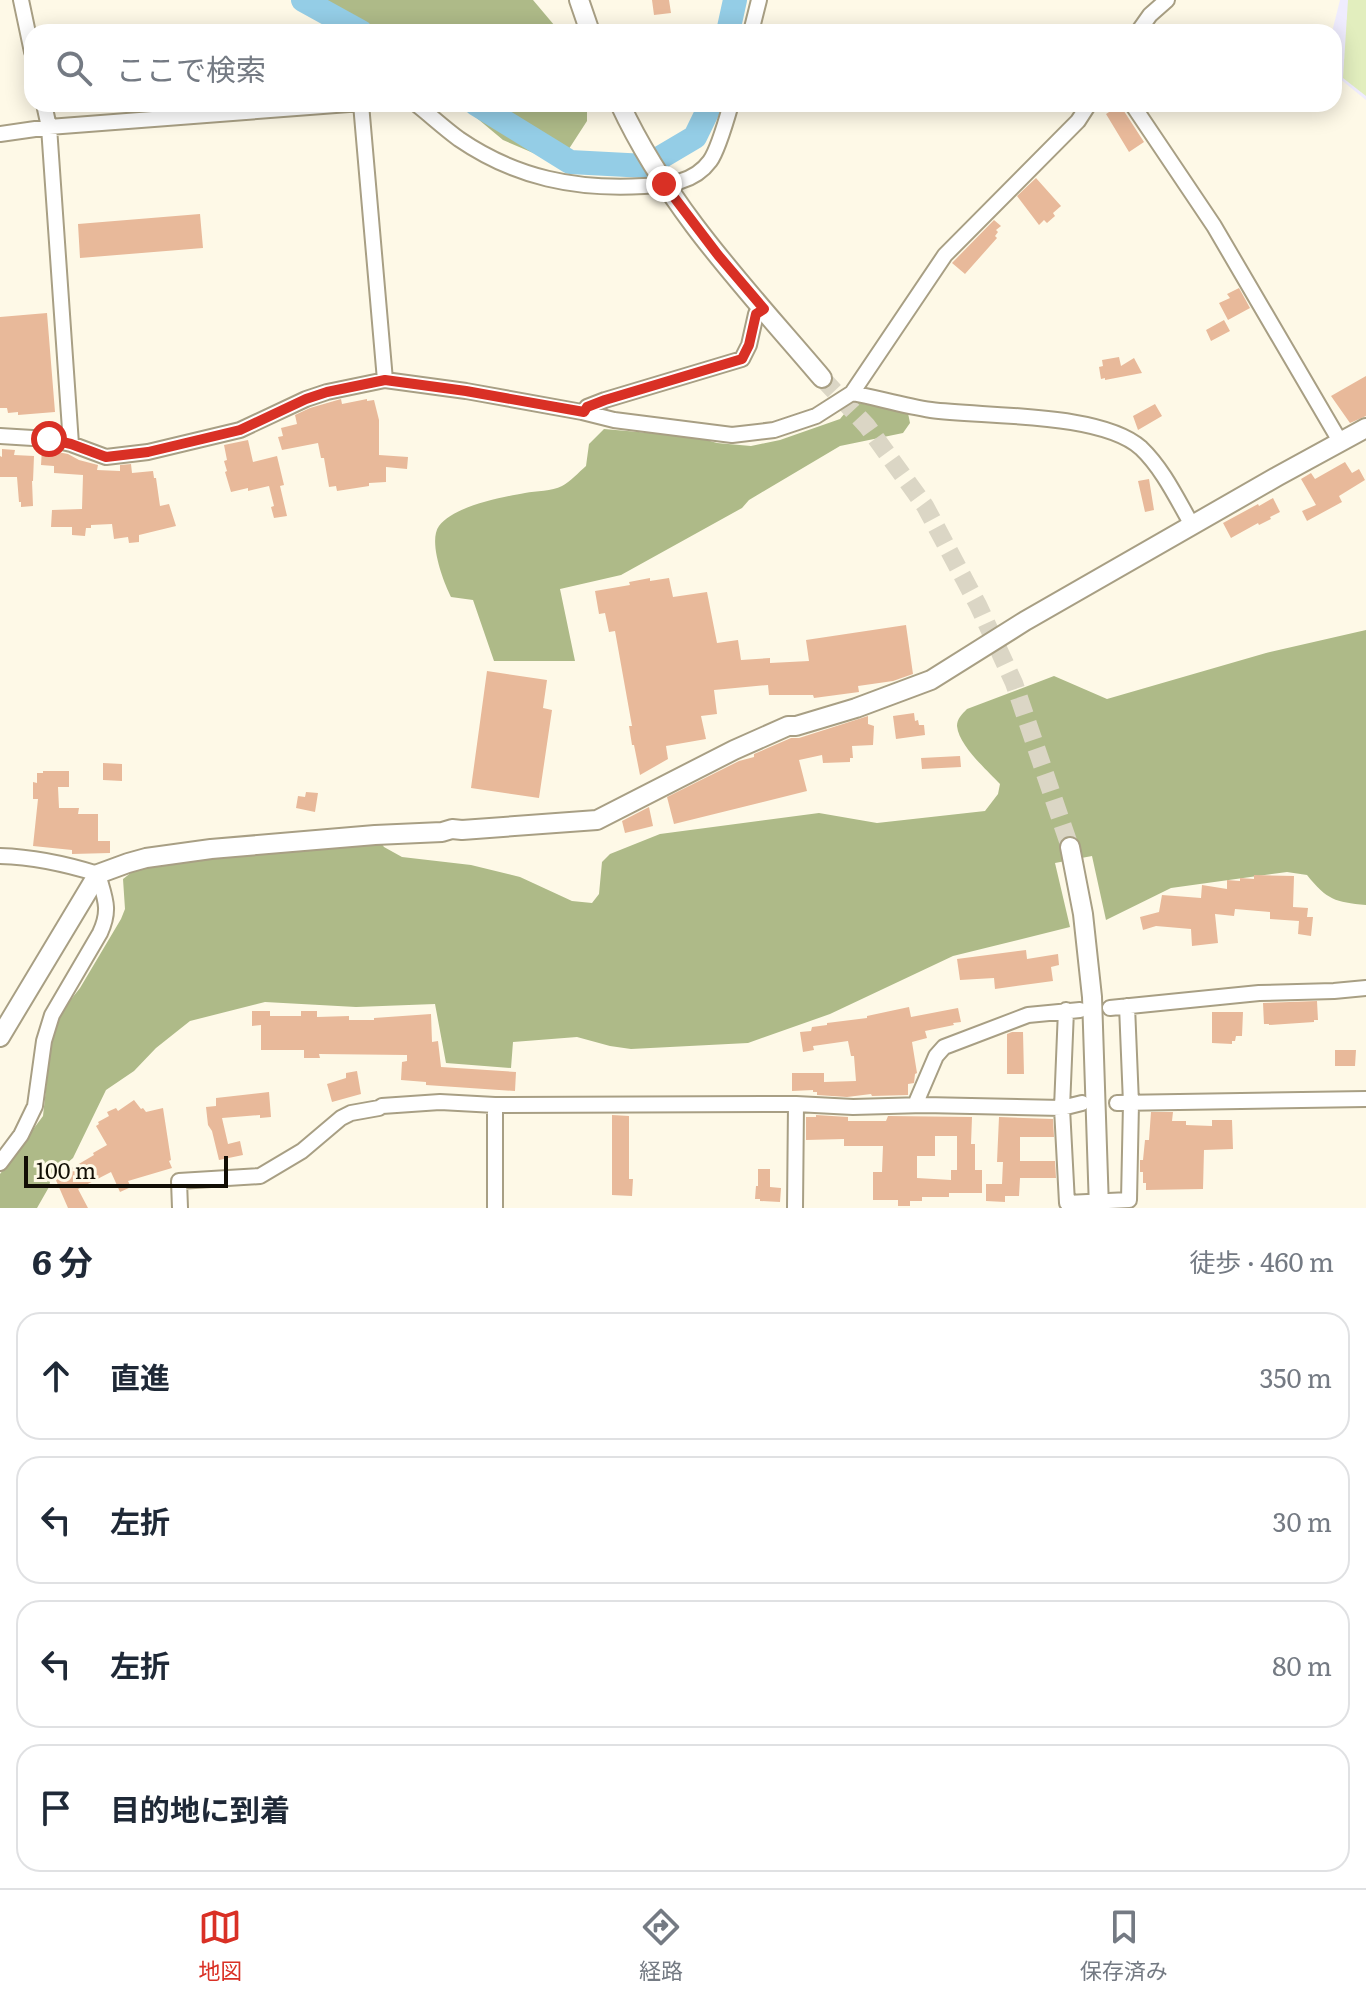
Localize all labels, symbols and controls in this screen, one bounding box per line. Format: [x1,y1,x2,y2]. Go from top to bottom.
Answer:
search box [24,24,1342,112]
icon: search [52,46,96,90]
text: ここで検索 [116,46,266,90]
route end [646,166,682,202]
route start [31,421,67,457]
scale bar [24,1152,228,1188]
text: 100 m [36,1153,96,1186]
text: 6 分 [32,1235,93,1285]
text: 徒歩 · 460 m [1189,1241,1334,1280]
icon: ahead [34,1354,78,1398]
text: 直進 [110,1354,170,1398]
text: 350 m [1259,1357,1332,1396]
icon: left [34,1498,78,1542]
text: 左折 [110,1498,170,1542]
text: 30 m [1272,1501,1332,1540]
icon: left [34,1642,78,1686]
text: 左折 [110,1642,170,1686]
text: 80 m [1272,1645,1332,1684]
icon: arrive [34,1786,78,1830]
text: 目的地に到着 [110,1786,290,1830]
tab: 地図 [198,1905,242,1986]
tab: 経路 [639,1905,683,1986]
tab: 保存済み [1080,1905,1168,1986]

